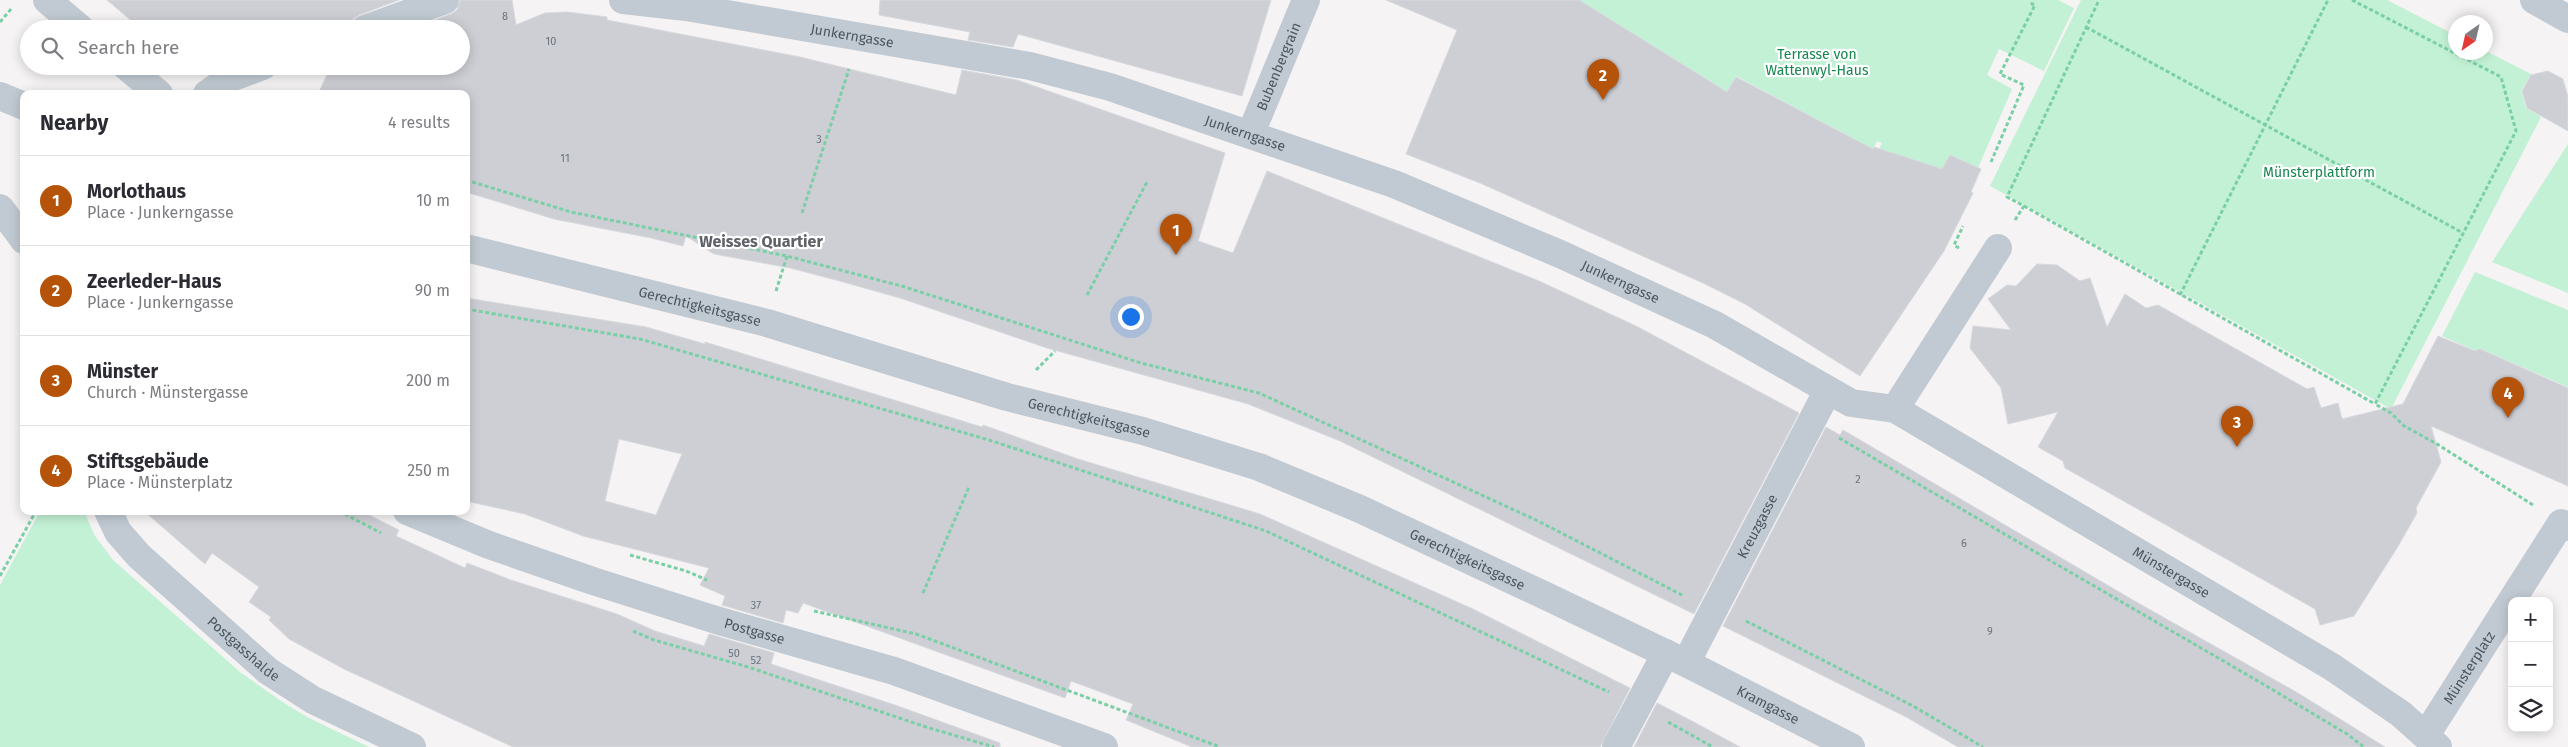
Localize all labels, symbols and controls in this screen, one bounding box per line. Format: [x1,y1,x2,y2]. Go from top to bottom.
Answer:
house number: 8 [502,10,508,23]
north arrow [2448,15,2493,60]
search box [20,20,470,75]
street label: Bubenbergrain [1253,20,1305,113]
street label: Junkerngasse [809,21,895,51]
icon: search [38,34,66,62]
house number: 10 [546,35,556,48]
text: Search here [78,36,179,59]
park label: Terrasse von Wattenwyl-Haus [1766,46,1869,79]
pin: 2 [1587,59,1619,100]
text: Nearby [40,110,108,136]
street label: Junkerngasse [1203,112,1288,155]
text: 4 results [388,113,450,132]
house number: 3 [816,133,822,146]
house number: 11 [560,152,570,165]
park label: Münsterplattform [2263,164,2375,181]
text: Morlothaus [87,180,186,203]
text: 1 [52,191,60,210]
text: 10 m [416,191,450,210]
text: Place · Junkerngasse [87,203,234,222]
pin: 1 [1160,214,1192,255]
district label: Weisses Quartier [699,232,823,251]
street label: Junkerngasse [1579,257,1662,307]
text: Zeerleder-Haus [87,270,221,293]
text: 2 [52,281,60,300]
text: 90 m [415,281,450,300]
street label: Gerechtigkeitsgasse [637,283,763,330]
text: Place · Junkerngasse [87,293,234,312]
your location [1118,304,1144,330]
text: Münster [87,360,158,383]
text: 3 [52,371,60,390]
text: 200 m [406,371,450,390]
pin: 4 [2492,377,2524,418]
text: Church · Münstergasse [87,383,248,402]
street label: Gerechtigkeitsgasse [1026,395,1152,442]
pin: 3 [2221,406,2253,447]
text: Stiftsgebäude [87,450,209,473]
text: 4 [51,461,61,480]
text: 250 m [407,461,450,480]
text: Place · Münsterplatz [87,473,232,492]
house number: 2 [1855,473,1861,486]
street label: Kreuzgasse [1734,492,1781,562]
street label: Gerechtigkeitsgasse [1407,525,1528,594]
house number: 6 [1961,537,1967,550]
street label: Münstergasse [2129,543,2213,602]
map controls [2508,597,2553,732]
button: + [2508,597,2553,642]
house number: 37 [751,599,761,612]
street label: Postgasshalde [204,613,283,685]
street label: Postgasse [722,615,787,648]
house number: 9 [1987,625,1993,638]
street label: Münsterplatz [2440,628,2499,707]
button: − [2508,642,2553,687]
house number: 50 [728,647,740,660]
house number: 52 [751,654,761,667]
street label: Kramgasse [1734,682,1802,728]
button: layers [2508,687,2553,732]

